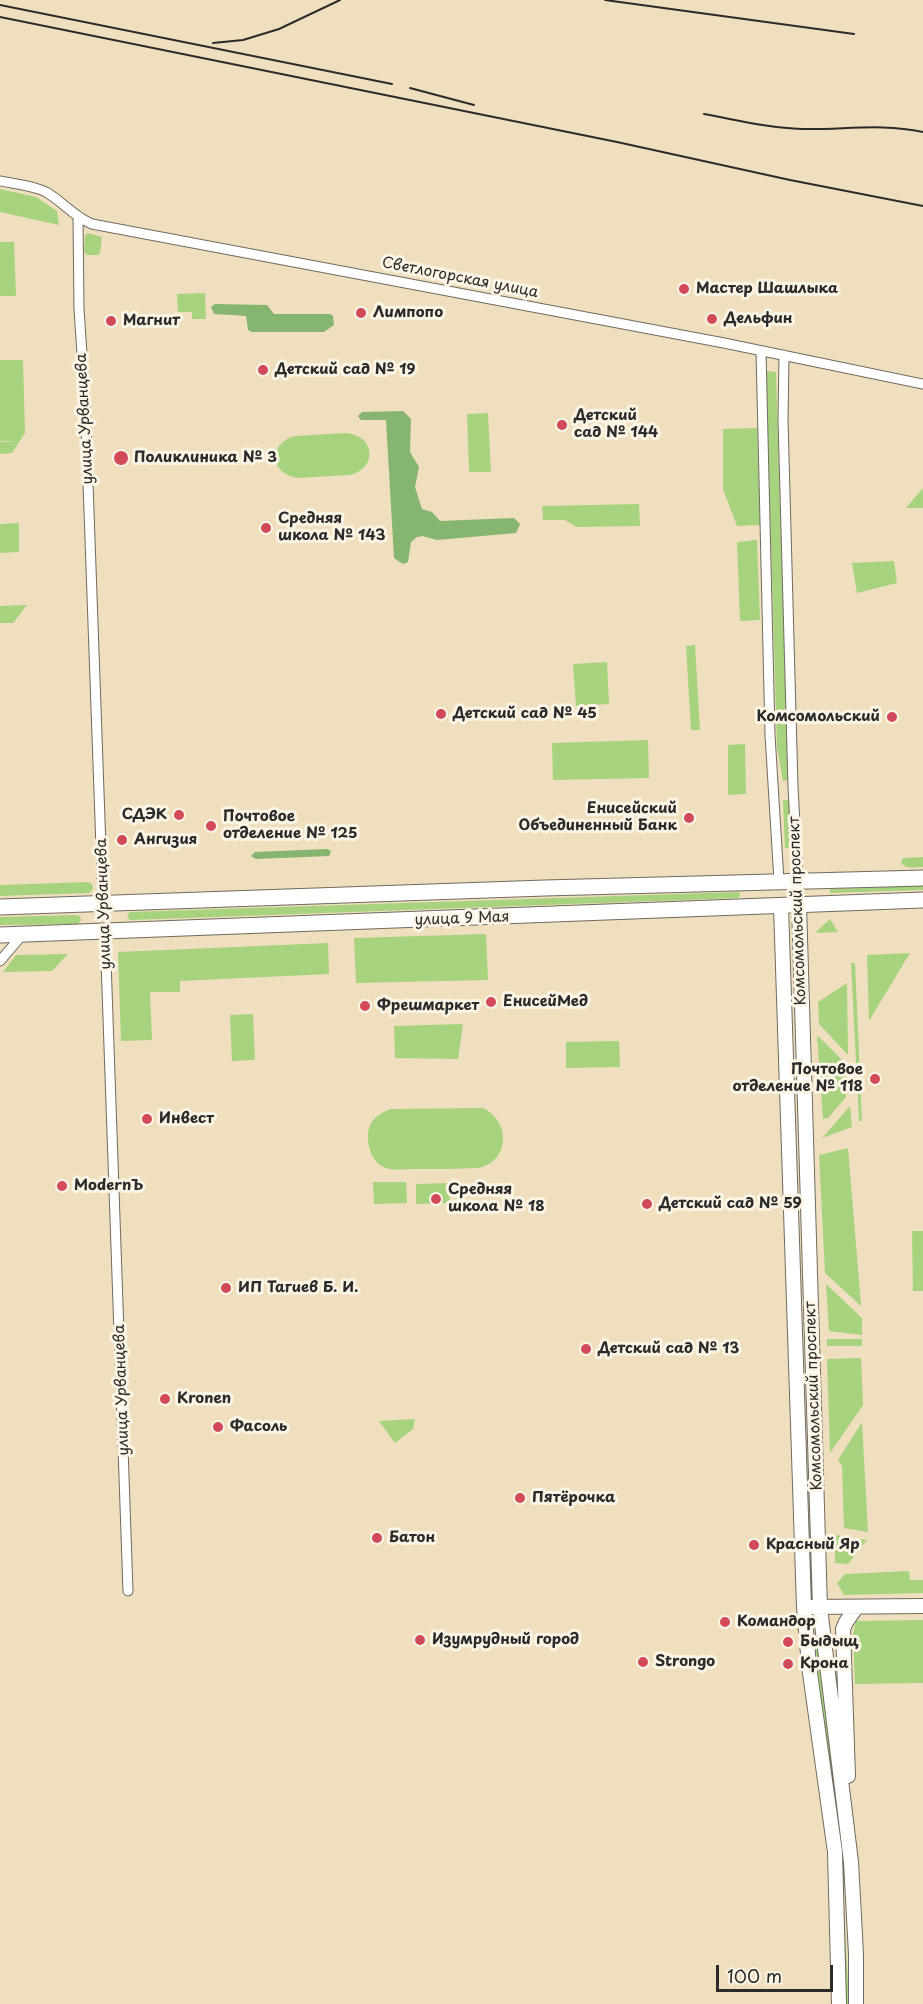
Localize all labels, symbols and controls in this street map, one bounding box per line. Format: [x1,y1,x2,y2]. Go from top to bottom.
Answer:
street label: Светлогорская улица [380,254,540,302]
place label: Мастер Шашлыка [696,280,838,298]
marker: Мастер Шашлыка [677,282,691,296]
place label: Лимпопо [373,304,443,322]
marker: Лимпопо [354,306,368,320]
place label: Дельфин [724,310,793,328]
place label: Магнит [123,312,180,330]
marker: Дельфин [705,312,719,326]
marker: Магнит [104,314,118,328]
street label: улица Урванцева [73,353,97,485]
place label: Детский сад № 19 [275,361,415,379]
marker: Детский сад № 19 [256,363,270,377]
place label: Детский сад № 144 [574,407,658,442]
marker: Детский сад № 144 [555,418,569,432]
marker: Поликлиника № 3 [112,449,130,467]
place label: Поликлиника № 3 [134,449,277,467]
place label: Средняя школа № 143 [278,510,385,545]
marker: Средняя школа № 143 [259,521,273,535]
place label: Детский сад № 45 [453,705,597,723]
marker: Детский сад № 45 [434,707,448,721]
place label: Комсомольский [756,708,880,726]
marker: Комсомольский [885,710,899,724]
place label: Енисейский Объединенный Банк [519,800,677,835]
place label: СДЭК [122,806,167,824]
marker: СДЭК [172,808,186,822]
place label: Почтовое отделение № 125 [223,808,358,843]
marker: Енисейский Объединенный Банк [682,811,696,825]
street label: Комсомольский проспект [786,816,810,1006]
marker: Почтовое отделение № 125 [204,819,218,833]
place label: Ангизия [134,831,197,849]
marker: Ангизия [115,833,129,847]
street label: улица Урванцева [93,838,115,970]
street label: улица 9 Мая [414,908,510,930]
place label: ЕнисейМед [503,993,588,1011]
marker: ЕнисейМед [484,995,498,1009]
place label: Фрешмаркет [377,997,479,1015]
marker: Фрешмаркет [358,999,372,1013]
place label: Почтовое отделение № 118 [733,1061,863,1096]
marker: Почтовое отделение № 118 [868,1072,882,1086]
place label: Инвест [159,1110,214,1128]
marker: Инвест [140,1112,154,1126]
place label: ModernЪ [74,1177,143,1195]
marker: ModernЪ [55,1179,69,1193]
place label: Средняя школа № 18 [448,1181,545,1216]
marker: Средняя школа № 18 [429,1192,443,1206]
place label: Детский сад № 59 [659,1195,802,1213]
marker: Детский сад № 59 [640,1197,654,1211]
place label: ИП Тагиев Б. И. [238,1279,358,1297]
marker: ИП Тагиев Б. И. [219,1281,233,1295]
street label: Комсомольский проспект [802,1301,826,1491]
street label: улица Урванцева [111,1324,133,1456]
place label: Детский сад № 13 [598,1340,739,1358]
marker: Детский сад № 13 [579,1342,593,1356]
place label: Kronen [177,1390,231,1408]
marker: Kronen [158,1392,172,1406]
place label: Фасоль [230,1418,287,1436]
marker: Фасоль [211,1420,225,1434]
place label: Пятёрочка [532,1489,615,1507]
marker: Пятёрочка [513,1491,527,1505]
place label: Батон [389,1529,435,1547]
marker: Батон [370,1531,384,1545]
place label: Красный Яр [766,1536,860,1554]
marker: Красный Яр [747,1538,761,1552]
place label: Командор [737,1613,816,1631]
marker: Командор [718,1615,732,1629]
place label: Изумрудный город [432,1631,579,1649]
marker: Изумрудный город [413,1633,427,1647]
place label: Быдыщ [800,1633,858,1651]
marker: Быдыщ [781,1635,795,1649]
place label: Strongo [655,1653,715,1671]
marker: Strongo [636,1655,650,1669]
place label: Крона [800,1655,849,1673]
marker: Крона [781,1657,795,1671]
scale bar [719,1953,836,1991]
text: 100 m [727,1962,782,1989]

